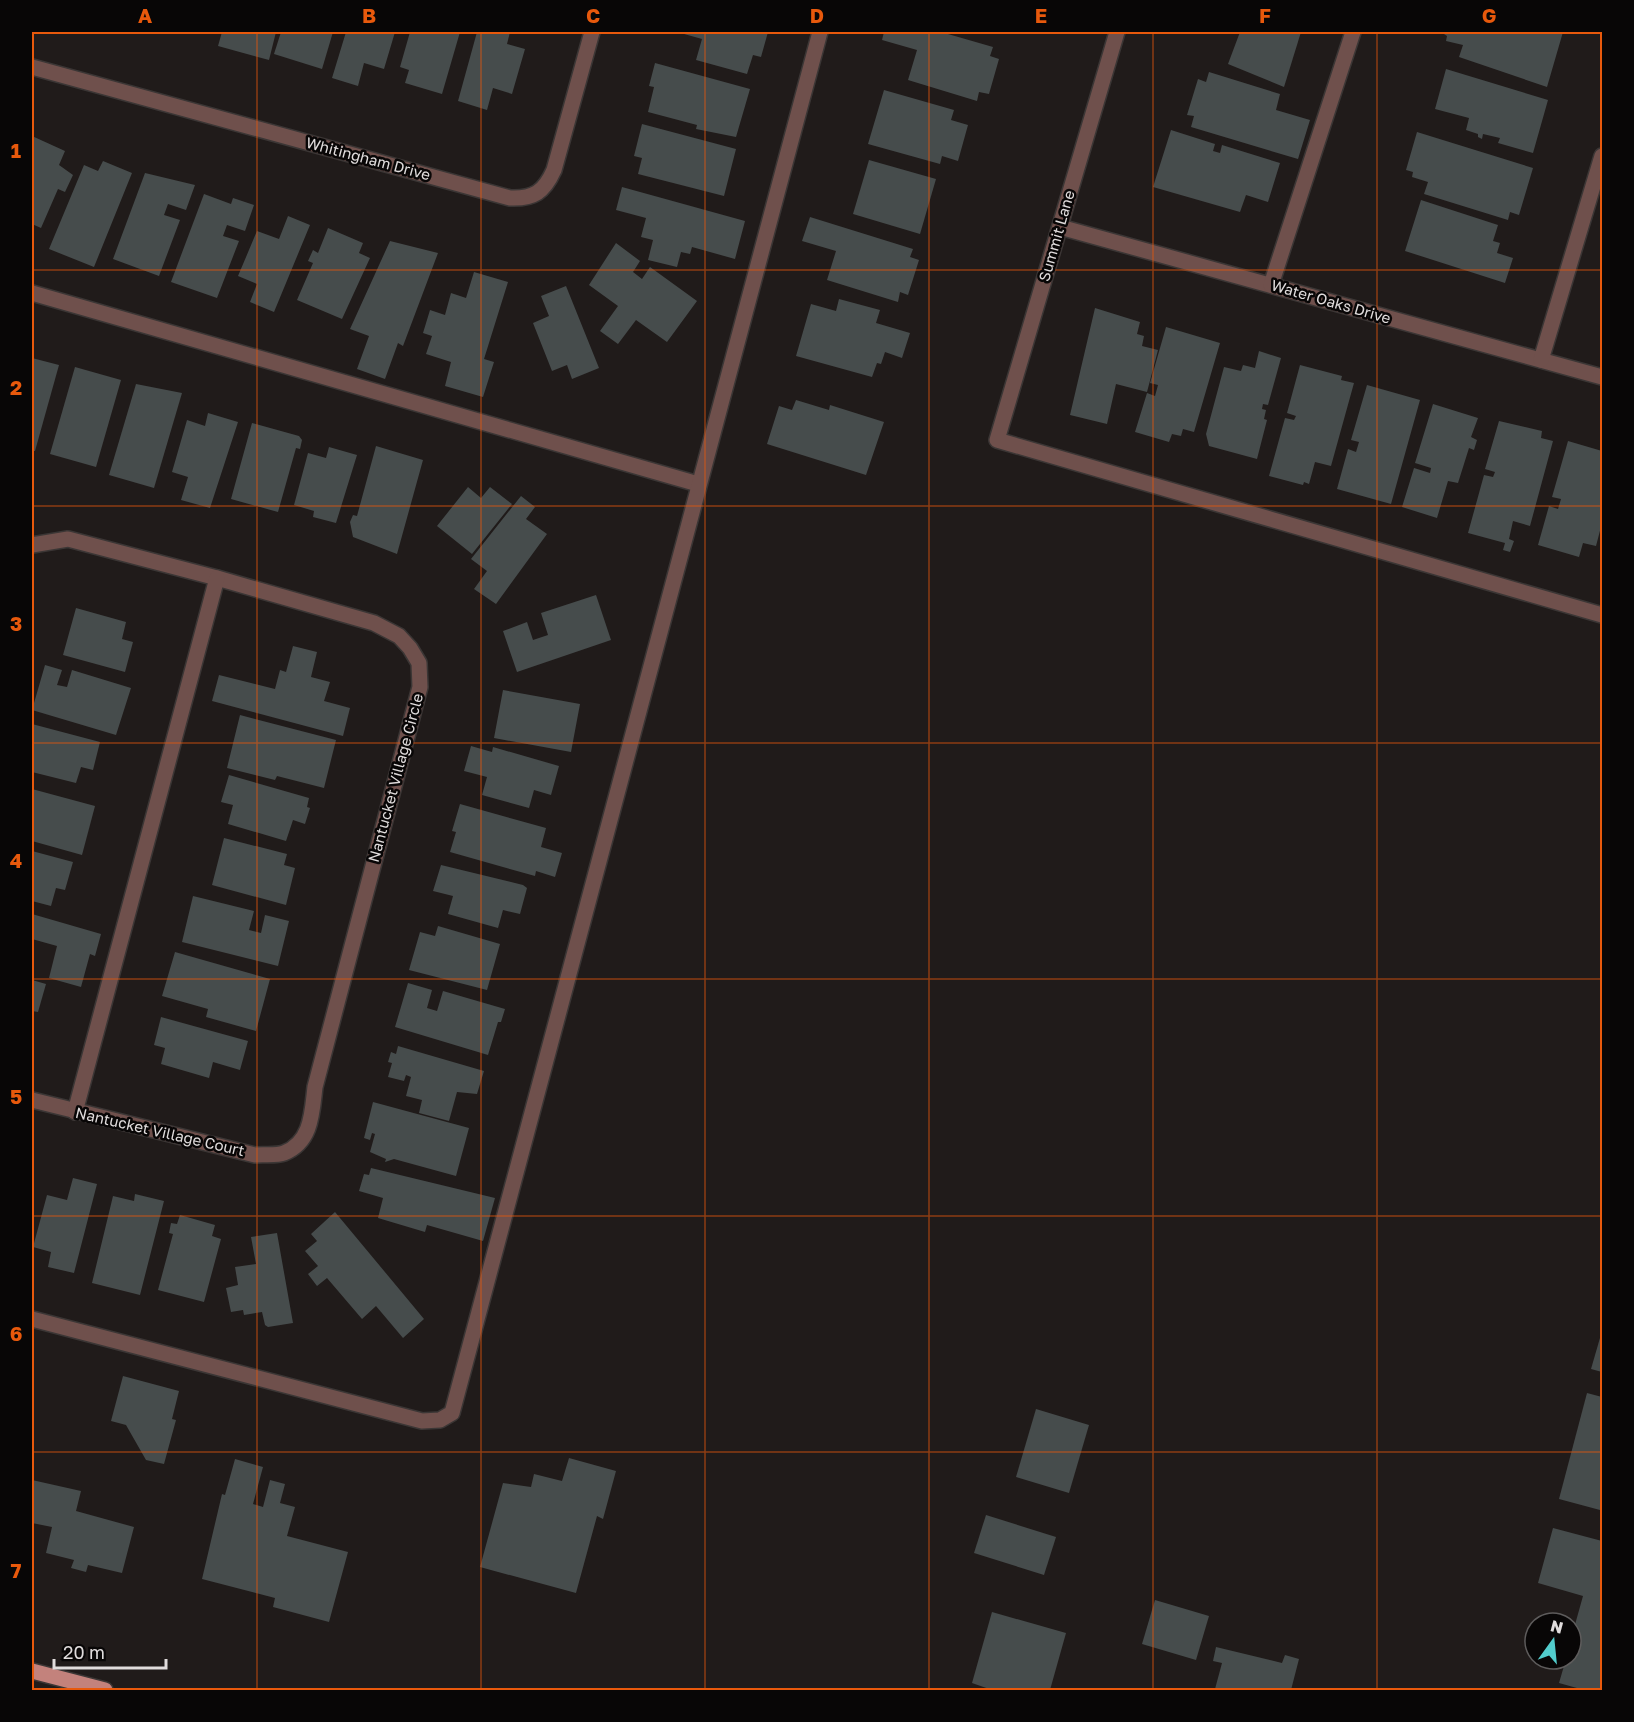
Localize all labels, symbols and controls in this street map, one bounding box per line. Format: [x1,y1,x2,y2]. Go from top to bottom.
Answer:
text: A [138,3,152,27]
text: B [362,3,376,27]
text: C [586,3,600,27]
text: D [810,3,824,27]
text: E [1035,3,1047,27]
text: F [1259,3,1271,27]
text: G [1482,3,1496,27]
street label: Whitingham Drive [304,133,433,183]
text: 1 [11,138,21,162]
street label: Summit Lane [1034,188,1078,283]
street label: Water Oaks Drive [1270,275,1393,327]
text: 2 [10,375,22,399]
text: 3 [10,611,22,635]
street label: Nantucket Village Circle [364,691,426,864]
text: 4 [10,848,22,872]
text: 5 [10,1084,22,1108]
street label: Nantucket Village Court [74,1103,247,1159]
text: 6 [10,1321,22,1345]
text: 7 [11,1558,22,1582]
north arrow [1523,1611,1583,1671]
text: N [1548,1615,1565,1638]
scale bar [54,1632,166,1670]
text: 20 m [63,1641,105,1663]

